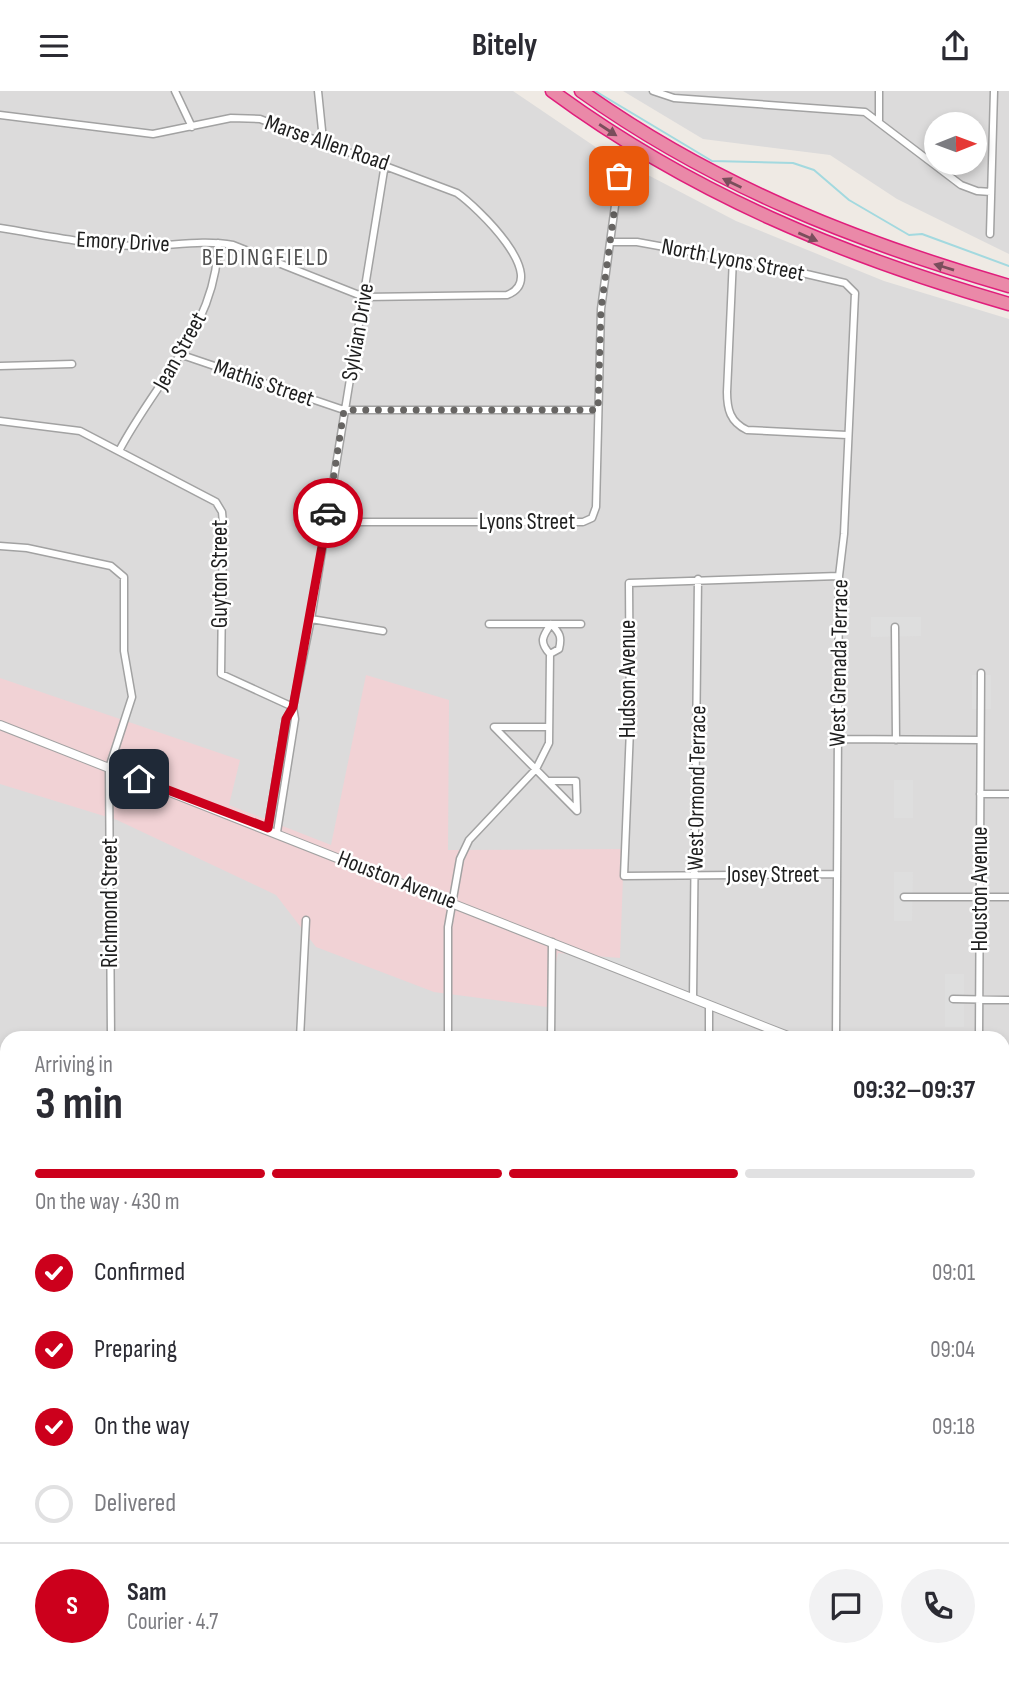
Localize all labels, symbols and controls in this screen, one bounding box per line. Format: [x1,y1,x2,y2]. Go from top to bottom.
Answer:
text: Bitely [472,26,537,65]
icon: menu [35,27,73,65]
icon: share [936,27,974,65]
street label: Marse Allen Road [261,109,393,177]
north arrow [924,112,987,175]
map controls [924,112,987,175]
one-way arrow [599,123,617,137]
pin [589,146,649,206]
icon: bag [600,157,638,195]
one-way arrow [722,177,742,189]
street label: Emory Drive [76,226,170,258]
street label: North Lyons Street [659,232,807,288]
one-way arrow [798,232,819,243]
district label: BEDINGFIELD [202,243,330,272]
one-way arrow [933,261,954,271]
street label: Sylvian Drive [336,281,380,383]
street label: Jean Street [147,307,213,396]
street label: Mathis Street [210,353,318,413]
courier [293,478,363,548]
icon: car [309,494,347,532]
street label: Lyons Street [479,508,575,536]
street label: Guyton Street [206,520,234,628]
street label: West Grenada Terrace [824,579,854,747]
street label: Hudson Avenue [614,620,642,738]
street label: West Ormond Terrace [682,705,712,871]
pin [109,749,169,809]
icon: home [120,760,158,798]
street label: Houston Avenue [966,826,994,952]
street label: Richmond Street [96,838,124,968]
street label: Houston Avenue [334,844,460,916]
street label: Josey Street [726,861,819,889]
text: Arriving in [35,1051,113,1079]
text: 09:32–09:37 [853,1075,975,1106]
text: 3 min [35,1077,123,1132]
text: On the way · 430 m [35,1188,180,1216]
icon: check [35,1254,73,1292]
text: Confirmed [94,1257,185,1288]
text: 09:01 [932,1259,975,1287]
icon: check [35,1331,73,1369]
text: Preparing [94,1334,177,1365]
text: 09:04 [930,1336,975,1364]
icon: check [35,1408,73,1446]
text: On the way [94,1411,190,1442]
text: 09:18 [932,1413,975,1441]
text: Delivered [94,1488,176,1519]
button: chat [809,1569,883,1643]
button: phone [901,1569,975,1643]
text: Sam [127,1577,167,1608]
text: S [66,1591,78,1622]
text: Courier · 4.7 [127,1608,218,1636]

